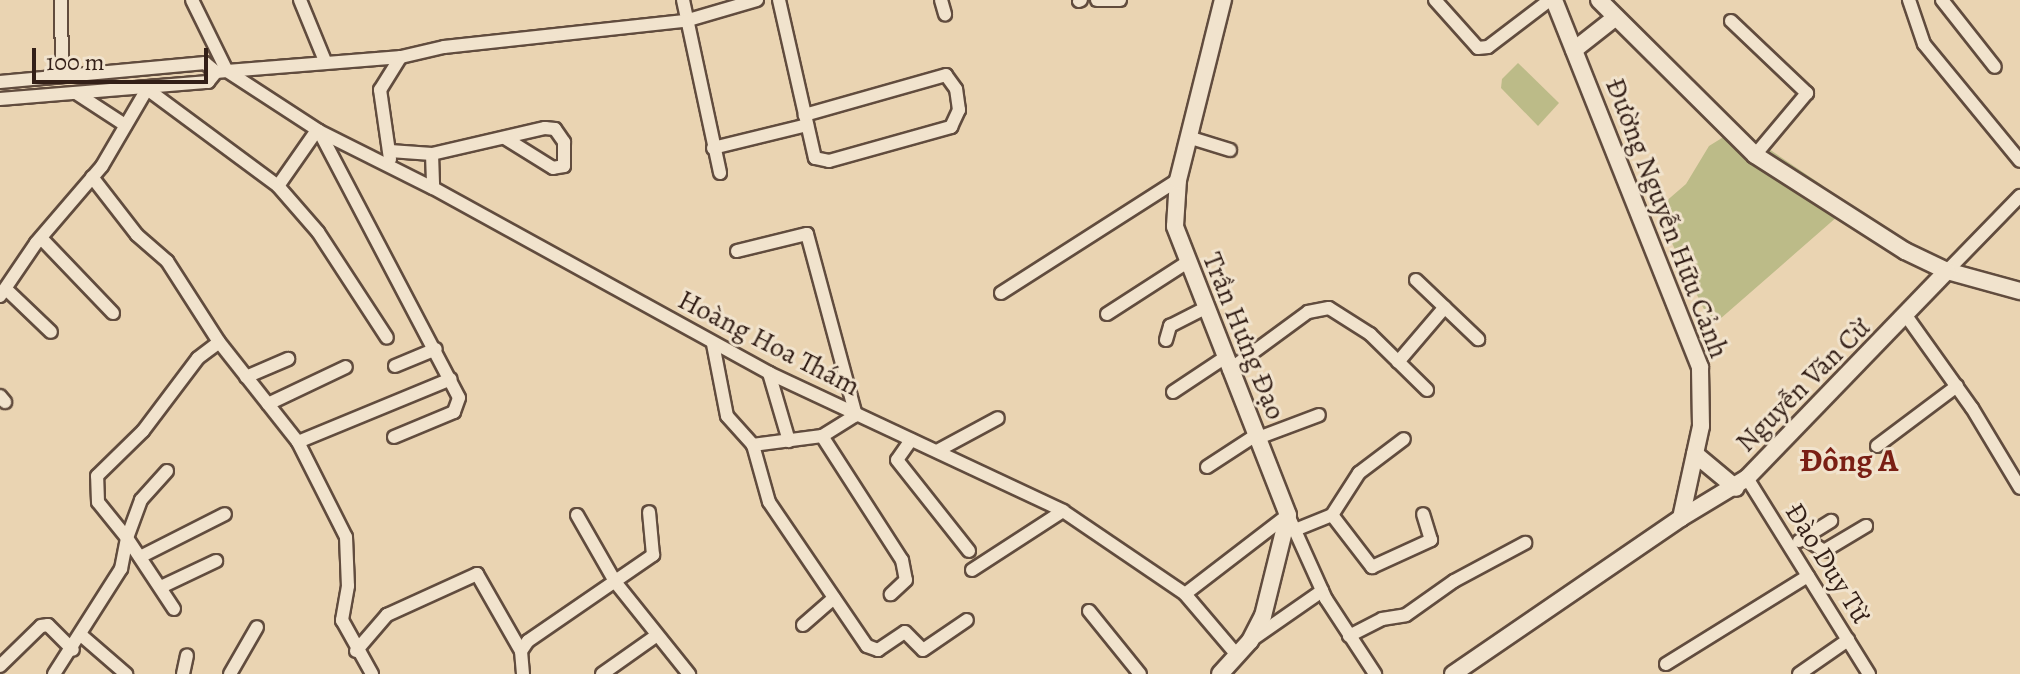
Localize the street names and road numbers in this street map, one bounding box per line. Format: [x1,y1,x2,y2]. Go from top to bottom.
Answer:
street label: Đường Nguyễn Hữu Cảnh [1598,73,1736,363]
street label: Trần Hưng Đạo [1195,248,1293,424]
street label: Hoàng Hoa Thám [672,283,866,403]
street label: Nguyễn Văn Cừ [1729,311,1877,459]
street label: Đào Duy Từ [1778,497,1878,629]

